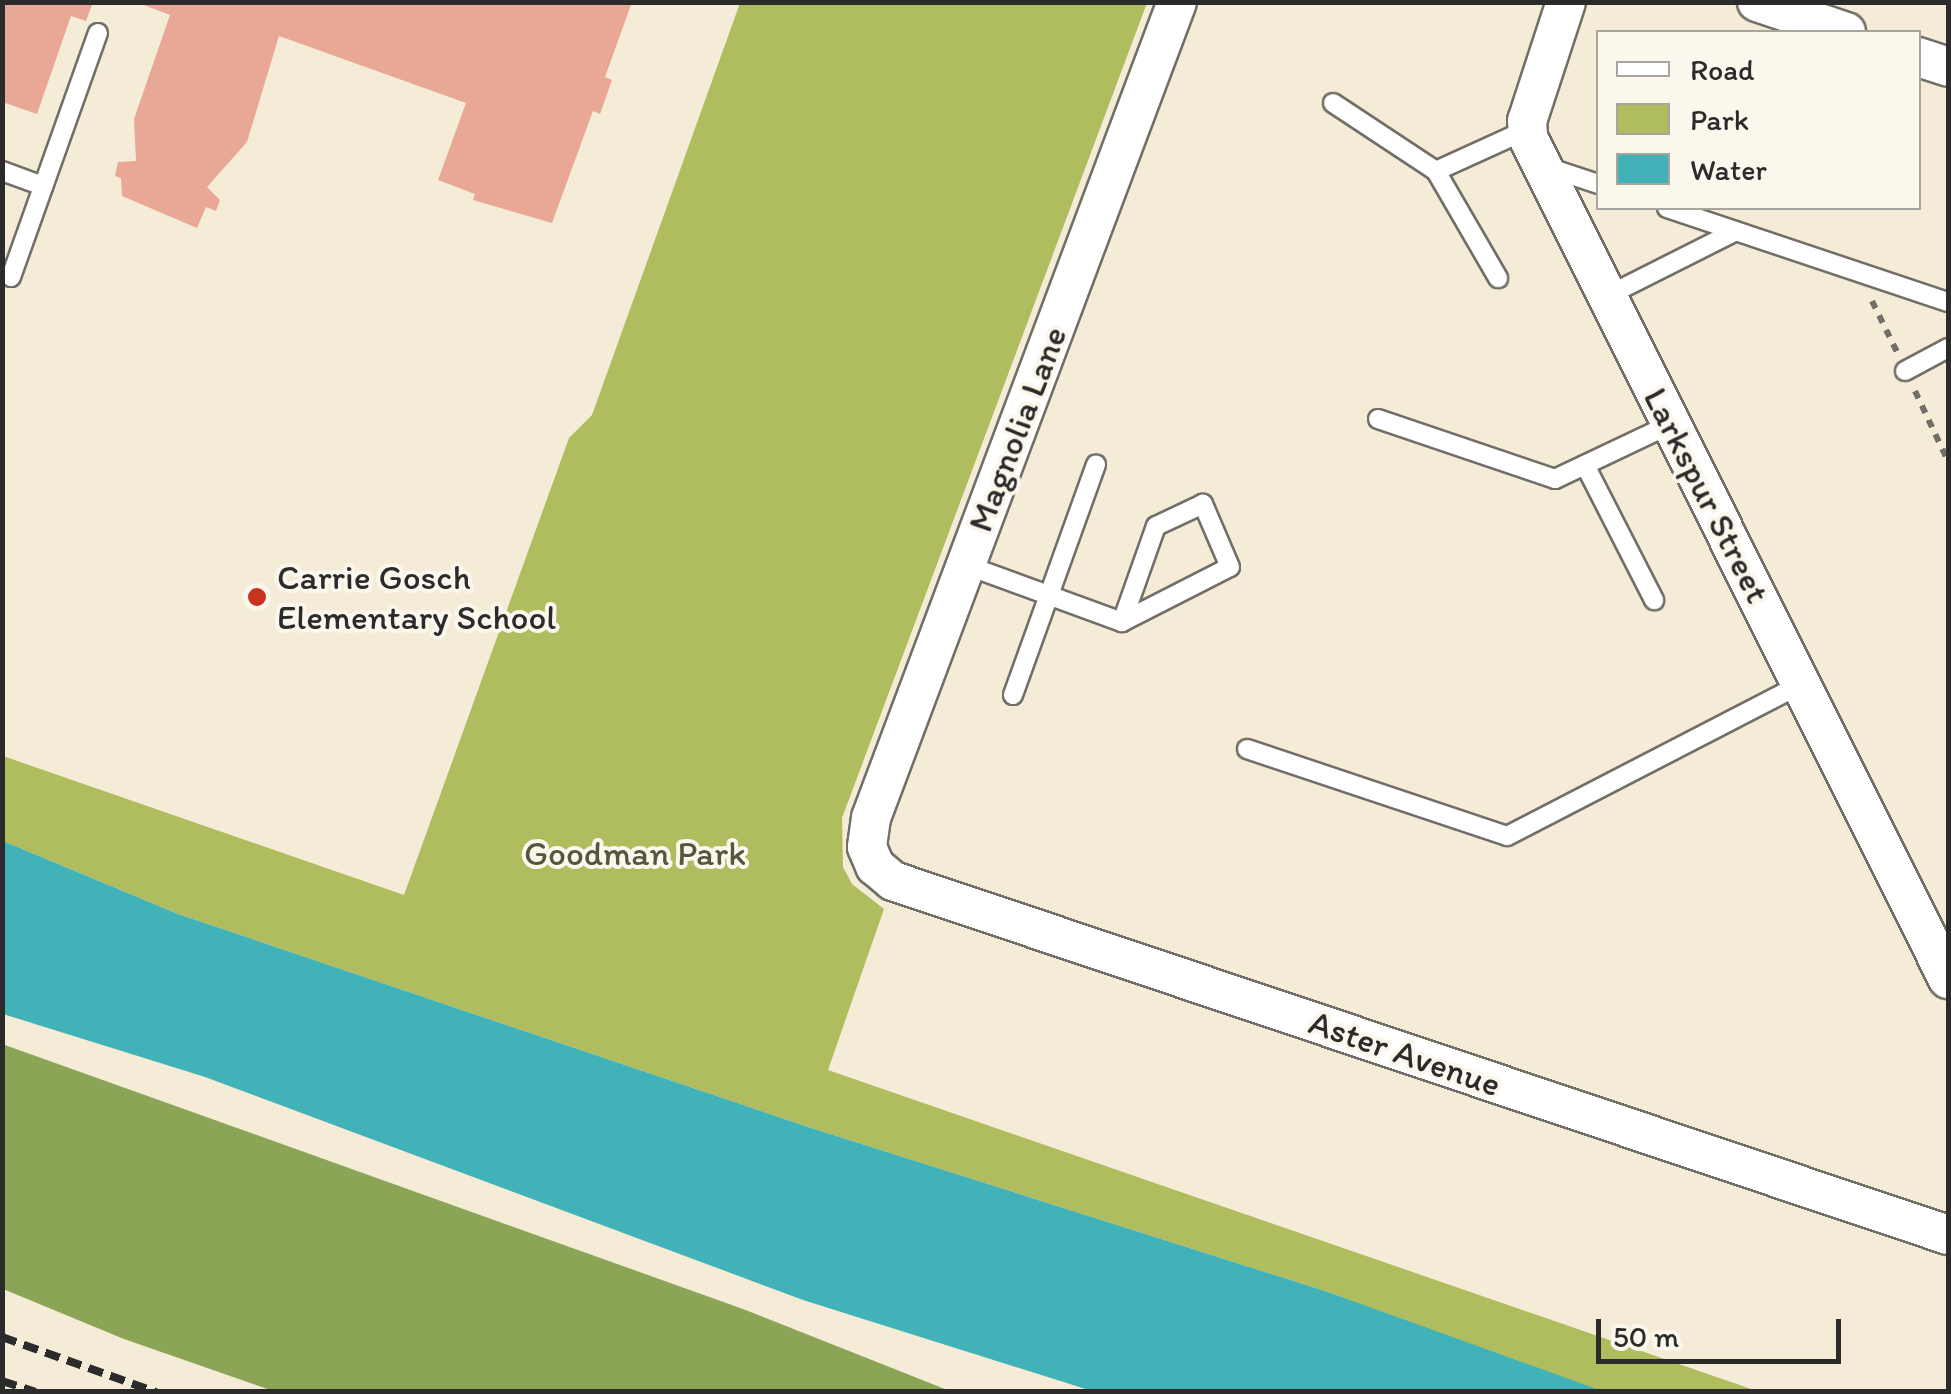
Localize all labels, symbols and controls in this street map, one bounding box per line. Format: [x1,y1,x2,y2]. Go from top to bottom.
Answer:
legend [1596,30,1921,210]
text: Road [1690,51,1755,88]
text: Park [1690,101,1749,138]
text: Water [1690,151,1767,188]
street label: Magnolia Lane [958,320,1076,538]
street label: Larkspur Street [1635,381,1779,609]
place label: Carrie Gosch Elementary School [277,556,556,638]
marker: Carrie Gosch Elementary School [246,586,268,608]
park label: Goodman Park [524,832,746,874]
street label: Aster Avenue [1304,1001,1506,1105]
scale bar [1601,1299,1846,1361]
text: 50 m [1613,1318,1679,1355]

